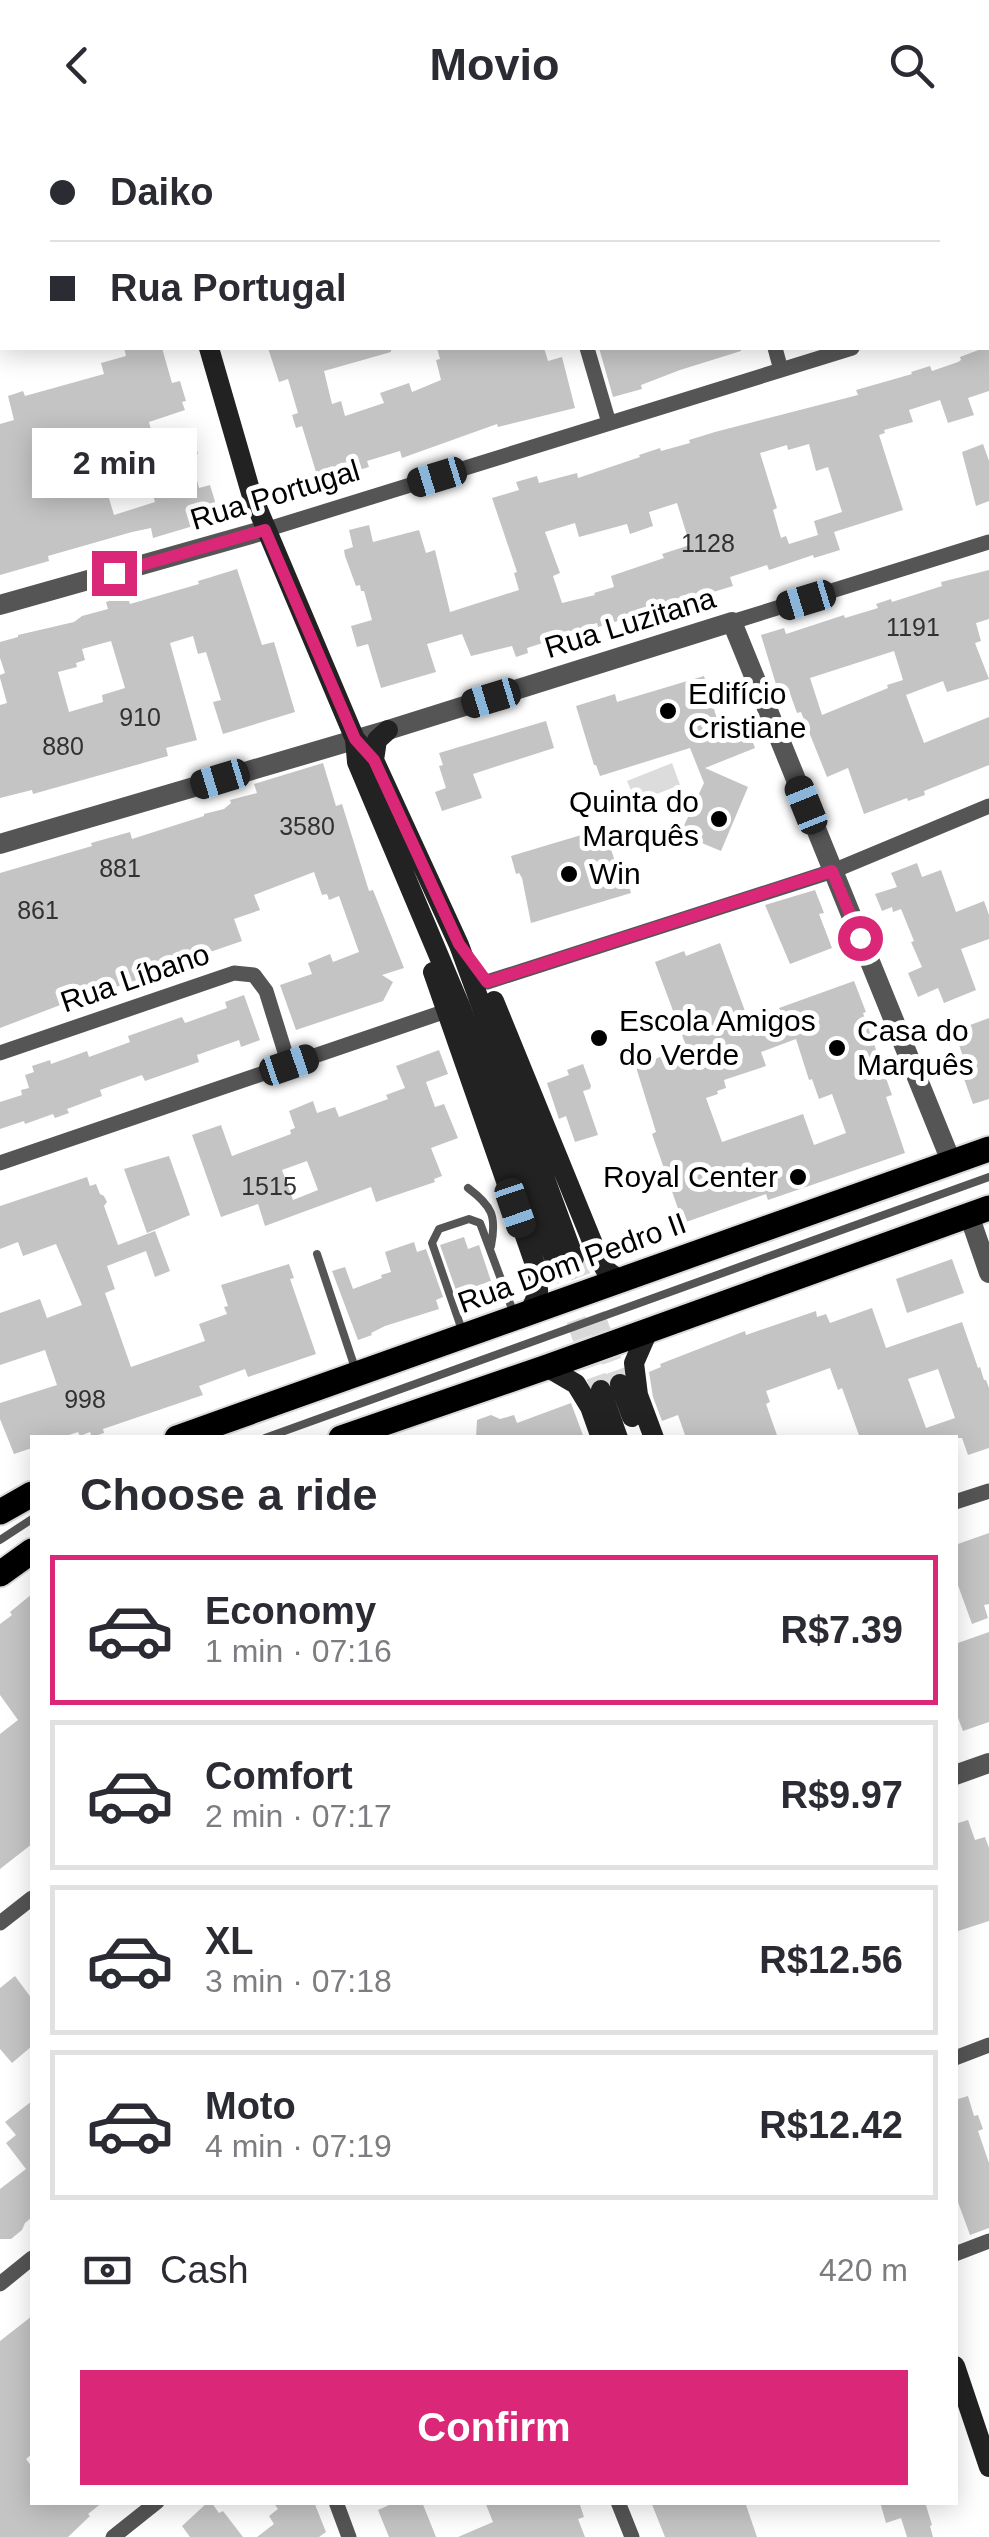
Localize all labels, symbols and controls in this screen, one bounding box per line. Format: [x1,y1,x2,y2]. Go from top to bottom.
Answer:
icon: back [50,38,105,93]
icon: search [884,38,939,93]
text: Movio [430,39,560,90]
text: Daiko [110,171,213,213]
text: Rua Portugal [110,267,346,309]
callout: 2 min [32,428,196,498]
text: 2 min [73,445,156,481]
street label: Rua Portugal [186,453,363,536]
car [404,454,470,500]
house number: 1128 [681,529,735,557]
route end [92,551,137,596]
car [773,577,839,623]
street label: Rua Luzitana [540,581,720,664]
house number: 1191 [886,613,940,641]
car [458,675,524,721]
place label: Edifício Cristiane [688,677,806,744]
marker: Edifício Cristiane [657,700,679,722]
house number: 910 [119,703,161,731]
house number: 880 [42,732,84,760]
car [187,756,253,802]
car [781,772,831,838]
place label: Quinta do Marquês [569,785,699,852]
marker: Quinta do Marquês [708,808,730,830]
house number: 3580 [279,812,335,840]
house number: 881 [99,854,141,882]
place label: Win [589,857,641,890]
marker: Win [558,863,580,885]
house number: 861 [17,896,59,924]
route start [838,916,883,961]
street label: Rua Líbano [56,937,214,1018]
place label: Escola Amigos do Verde [619,1004,816,1071]
place label: Casa do Marquês [857,1014,974,1081]
marker: Escola Amigos do Verde [588,1027,610,1049]
marker: Casa do Marquês [826,1037,848,1059]
car [256,1041,322,1089]
place label: Royal Center [603,1160,778,1193]
marker: Royal Center [787,1166,809,1188]
house number: 1515 [241,1172,297,1200]
car [491,1175,539,1241]
street label: Rua Dom Pedro II [453,1206,690,1319]
house number: 998 [64,1385,106,1413]
text: Choose a ride [80,1469,378,1520]
icon: car [85,1585,175,1675]
text: Economy [205,1590,376,1632]
text: R$7.39 [780,1609,903,1651]
text: 1 min · 07:16 [205,1633,392,1669]
icon: car [85,1750,175,1840]
text: Comfort [205,1755,353,1797]
text: R$9.97 [780,1774,903,1816]
text: 2 min · 07:17 [205,1798,392,1834]
icon: car [85,1915,175,2005]
text: XL [205,1920,254,1962]
text: R$12.56 [759,1939,903,1981]
text: 3 min · 07:18 [205,1963,392,1999]
icon: car [85,2080,175,2170]
text: Moto [205,2085,296,2127]
text: R$12.42 [759,2104,903,2146]
text: 4 min · 07:19 [205,2128,392,2164]
icon: cash [80,2243,135,2298]
text: Cash [160,2249,249,2291]
text: 420 m [819,2252,908,2288]
button: Confirm [80,2370,908,2485]

